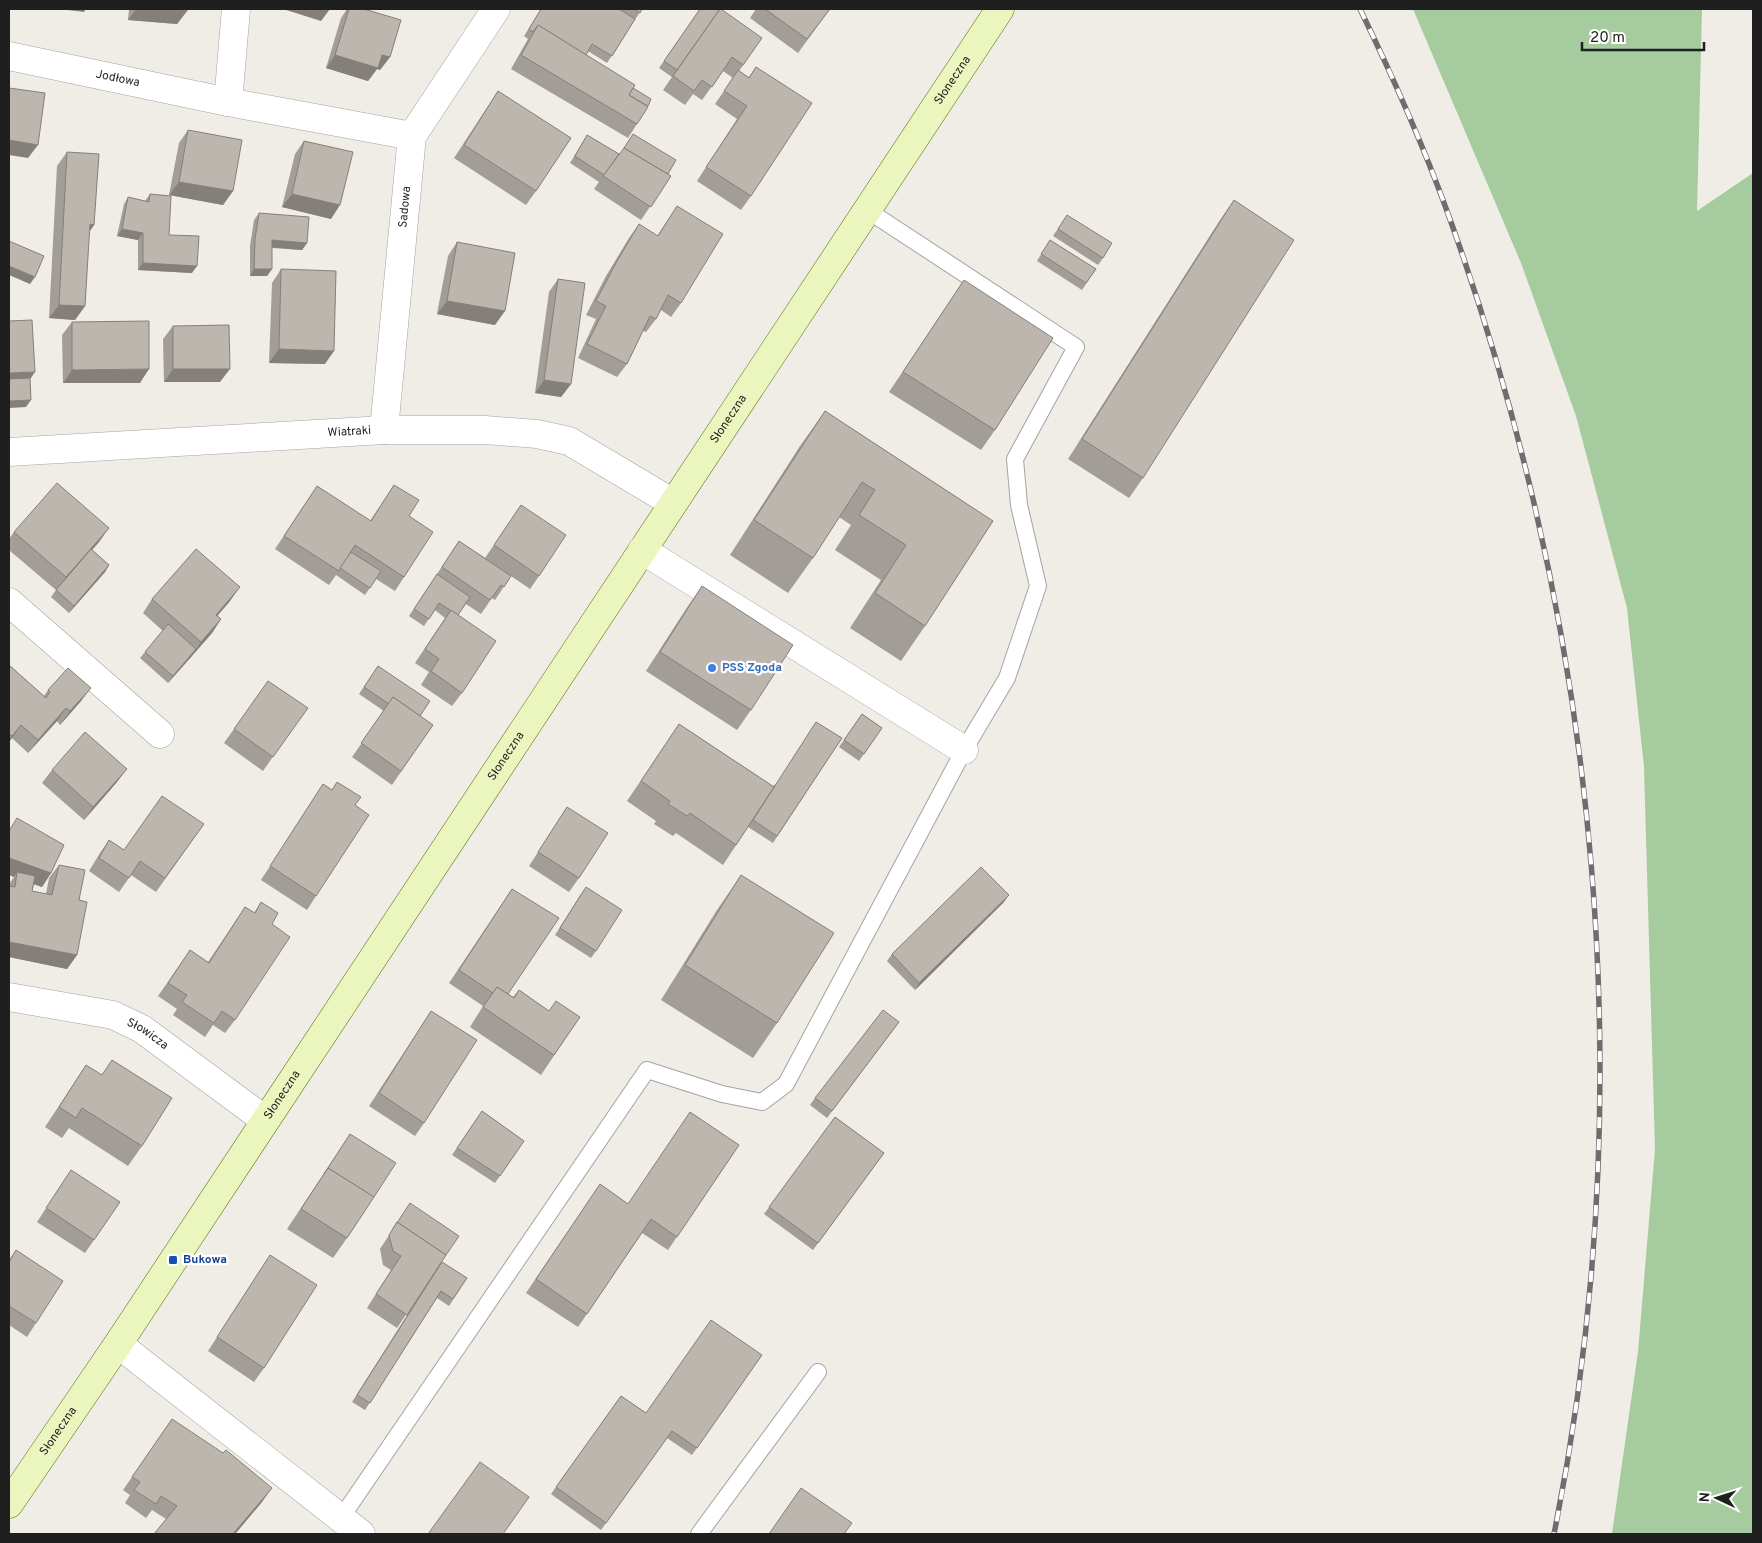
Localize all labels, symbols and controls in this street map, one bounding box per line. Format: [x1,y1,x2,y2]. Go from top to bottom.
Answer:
scale bar [1582,20,1704,52]
text: 20 m [1590,29,1625,48]
street label: Słoneczna [931,53,975,108]
street label: Jodłowa [94,66,141,91]
street label: Sadowa [395,185,415,229]
street label: Słoneczna [707,392,751,447]
street label: Wiatraki [327,423,372,441]
place label: PSS Zgoda [722,660,782,676]
marker: PSS Zgoda [706,662,718,674]
street label: Słoneczna [484,729,528,784]
street label: Słowicza [124,1015,171,1054]
street label: Słoneczna [260,1067,305,1123]
place label: Bukowa [183,1252,227,1268]
marker: Bukowa [167,1254,179,1266]
street label: Słoneczna [36,1404,81,1459]
north arrow [1692,1473,1742,1523]
text: N [1697,1492,1714,1503]

